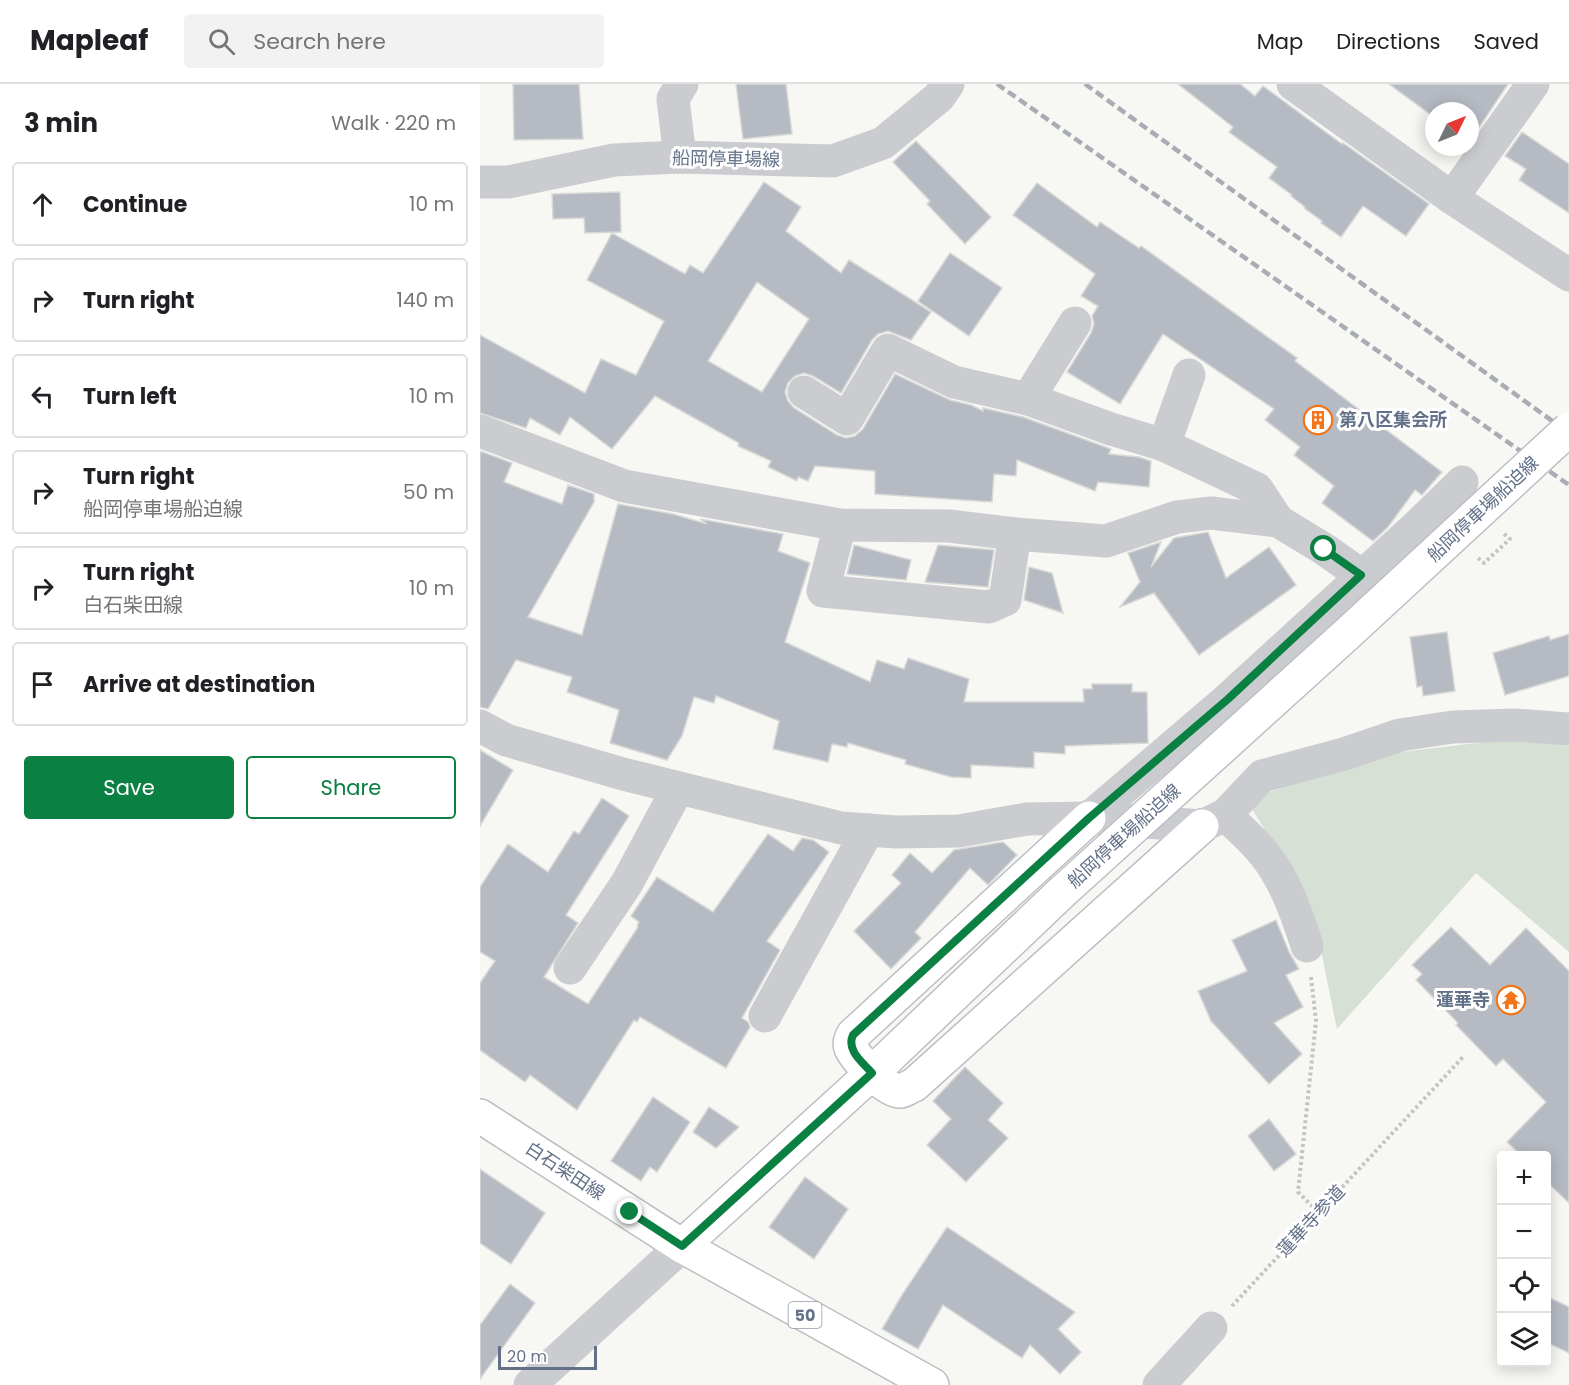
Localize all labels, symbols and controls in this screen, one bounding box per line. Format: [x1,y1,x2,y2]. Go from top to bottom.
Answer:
search box [184,14,604,68]
text: Mapleaf [30,21,148,60]
icon: search [205,25,238,58]
text: Search here [253,26,386,57]
text: Map [1257,27,1303,56]
text: Directions [1336,27,1440,56]
text: Saved [1473,27,1539,56]
north arrow [1425,102,1479,156]
text: 3 min [24,105,98,141]
text: Walk · 220 m [331,109,456,137]
street label: 船岡停車場線 [672,145,780,172]
icon: ahead [26,188,59,221]
text: Continue [83,189,187,220]
text: 10 m [409,190,454,218]
icon: right [26,284,59,317]
text: Turn right [83,285,194,316]
text: 140 m [397,286,454,314]
icon: left [26,380,59,413]
text: Turn left [83,381,177,412]
text: 10 m [409,382,454,410]
building icon: 第八区集会所 [1302,404,1334,436]
place label: 第八区集会所 [1339,407,1447,432]
street label: 船岡停車場船迫線 [1421,450,1544,567]
text: Turn right [83,461,194,492]
icon: right [26,476,59,509]
text: 50 m [403,478,454,506]
text: 船岡停車場船迫線 [83,495,243,523]
route start [1310,535,1336,561]
text: Turn right [83,557,194,588]
icon: right [26,572,59,605]
text: 10 m [409,574,454,602]
text: 白石柴田線 [83,591,183,619]
icon: arrive [26,668,59,701]
text: Arrive at destination [83,669,315,700]
button: Save [24,756,234,819]
button: Share [246,756,456,819]
street label: 船岡停車場船迫線 [1062,778,1186,893]
temple icon: 蓮華寺 [1495,984,1527,1016]
place label: 蓮華寺 [1436,987,1490,1012]
street label: 白石柴田線 [521,1136,610,1206]
map controls [1497,1151,1551,1367]
button: + [1497,1151,1551,1205]
street label: 蓮華寺参道 [1271,1179,1350,1262]
route end [616,1198,642,1224]
button: − [1497,1205,1551,1259]
button: locate [1497,1259,1551,1313]
road number: 50 [788,1302,822,1328]
button: layers [1497,1313,1551,1367]
scale bar [498,1343,597,1370]
text: 20 m [507,1345,547,1368]

